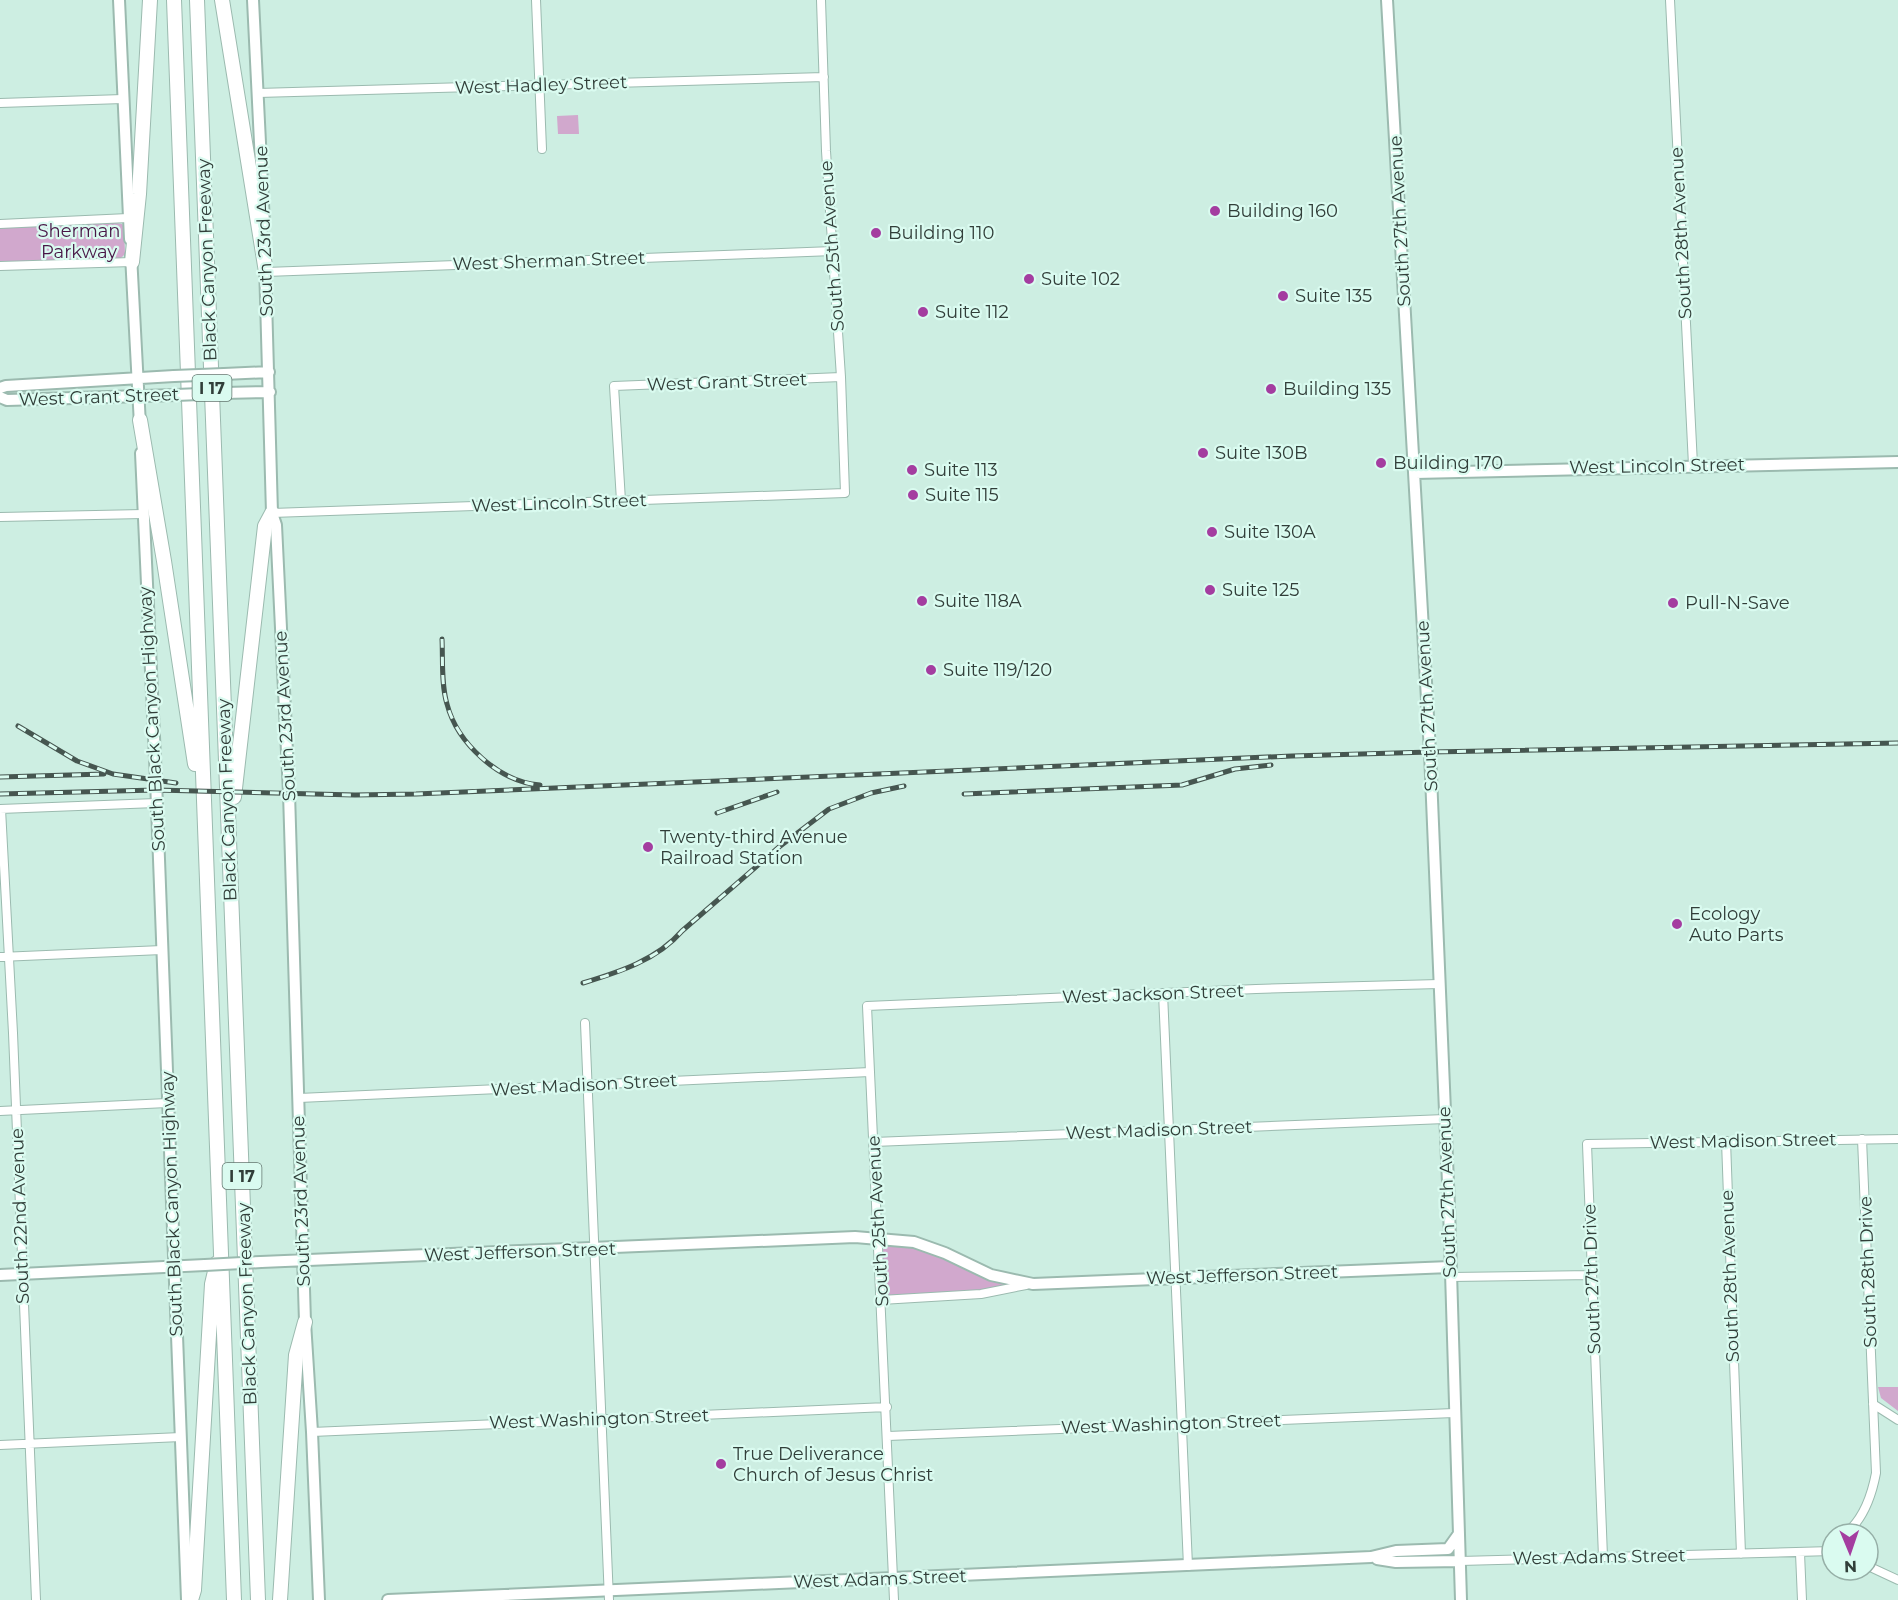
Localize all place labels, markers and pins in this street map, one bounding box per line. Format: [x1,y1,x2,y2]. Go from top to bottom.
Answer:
place label: Building 160 [1227,200,1338,222]
marker: Building 160 [1208,204,1222,218]
place label: Building 110 [888,222,995,244]
marker: Building 110 [869,226,883,240]
place label: Suite 102 [1041,268,1120,290]
marker: Suite 102 [1022,272,1036,286]
place label: Suite 135 [1295,285,1372,307]
marker: Suite 135 [1276,289,1290,303]
place label: Suite 112 [935,301,1009,323]
marker: Suite 112 [916,305,930,319]
place label: Building 135 [1283,378,1391,400]
marker: Building 135 [1264,382,1278,396]
place label: Suite 130B [1215,442,1308,464]
marker: Suite 130B [1196,446,1210,460]
place label: Building 170 [1393,452,1503,474]
marker: Building 170 [1374,456,1388,470]
place label: Suite 113 [924,459,998,481]
marker: Suite 113 [905,463,919,477]
place label: Suite 115 [925,484,999,506]
marker: Suite 115 [906,488,920,502]
place label: Suite 130A [1224,521,1316,543]
marker: Suite 130A [1205,525,1219,539]
place label: Suite 125 [1222,579,1299,601]
marker: Suite 125 [1203,583,1217,597]
place label: Suite 118A [934,590,1022,612]
place label: Pull-N-Save [1685,592,1790,614]
marker: Suite 118A [915,594,929,608]
marker: Pull-N-Save [1666,596,1680,610]
place label: Suite 119/120 [943,659,1052,681]
marker: Suite 119/120 [924,663,938,677]
place label: Twenty-third Avenue Railroad Station [660,826,848,869]
marker: Twenty-third Avenue Railroad Station [641,840,655,854]
place label: Ecology Auto Parts [1689,903,1784,946]
marker: Ecology Auto Parts [1670,917,1684,931]
place label: True Deliverance Church of Jesus Christ [733,1443,933,1486]
marker: True Deliverance Church of Jesus Christ [714,1457,728,1471]

